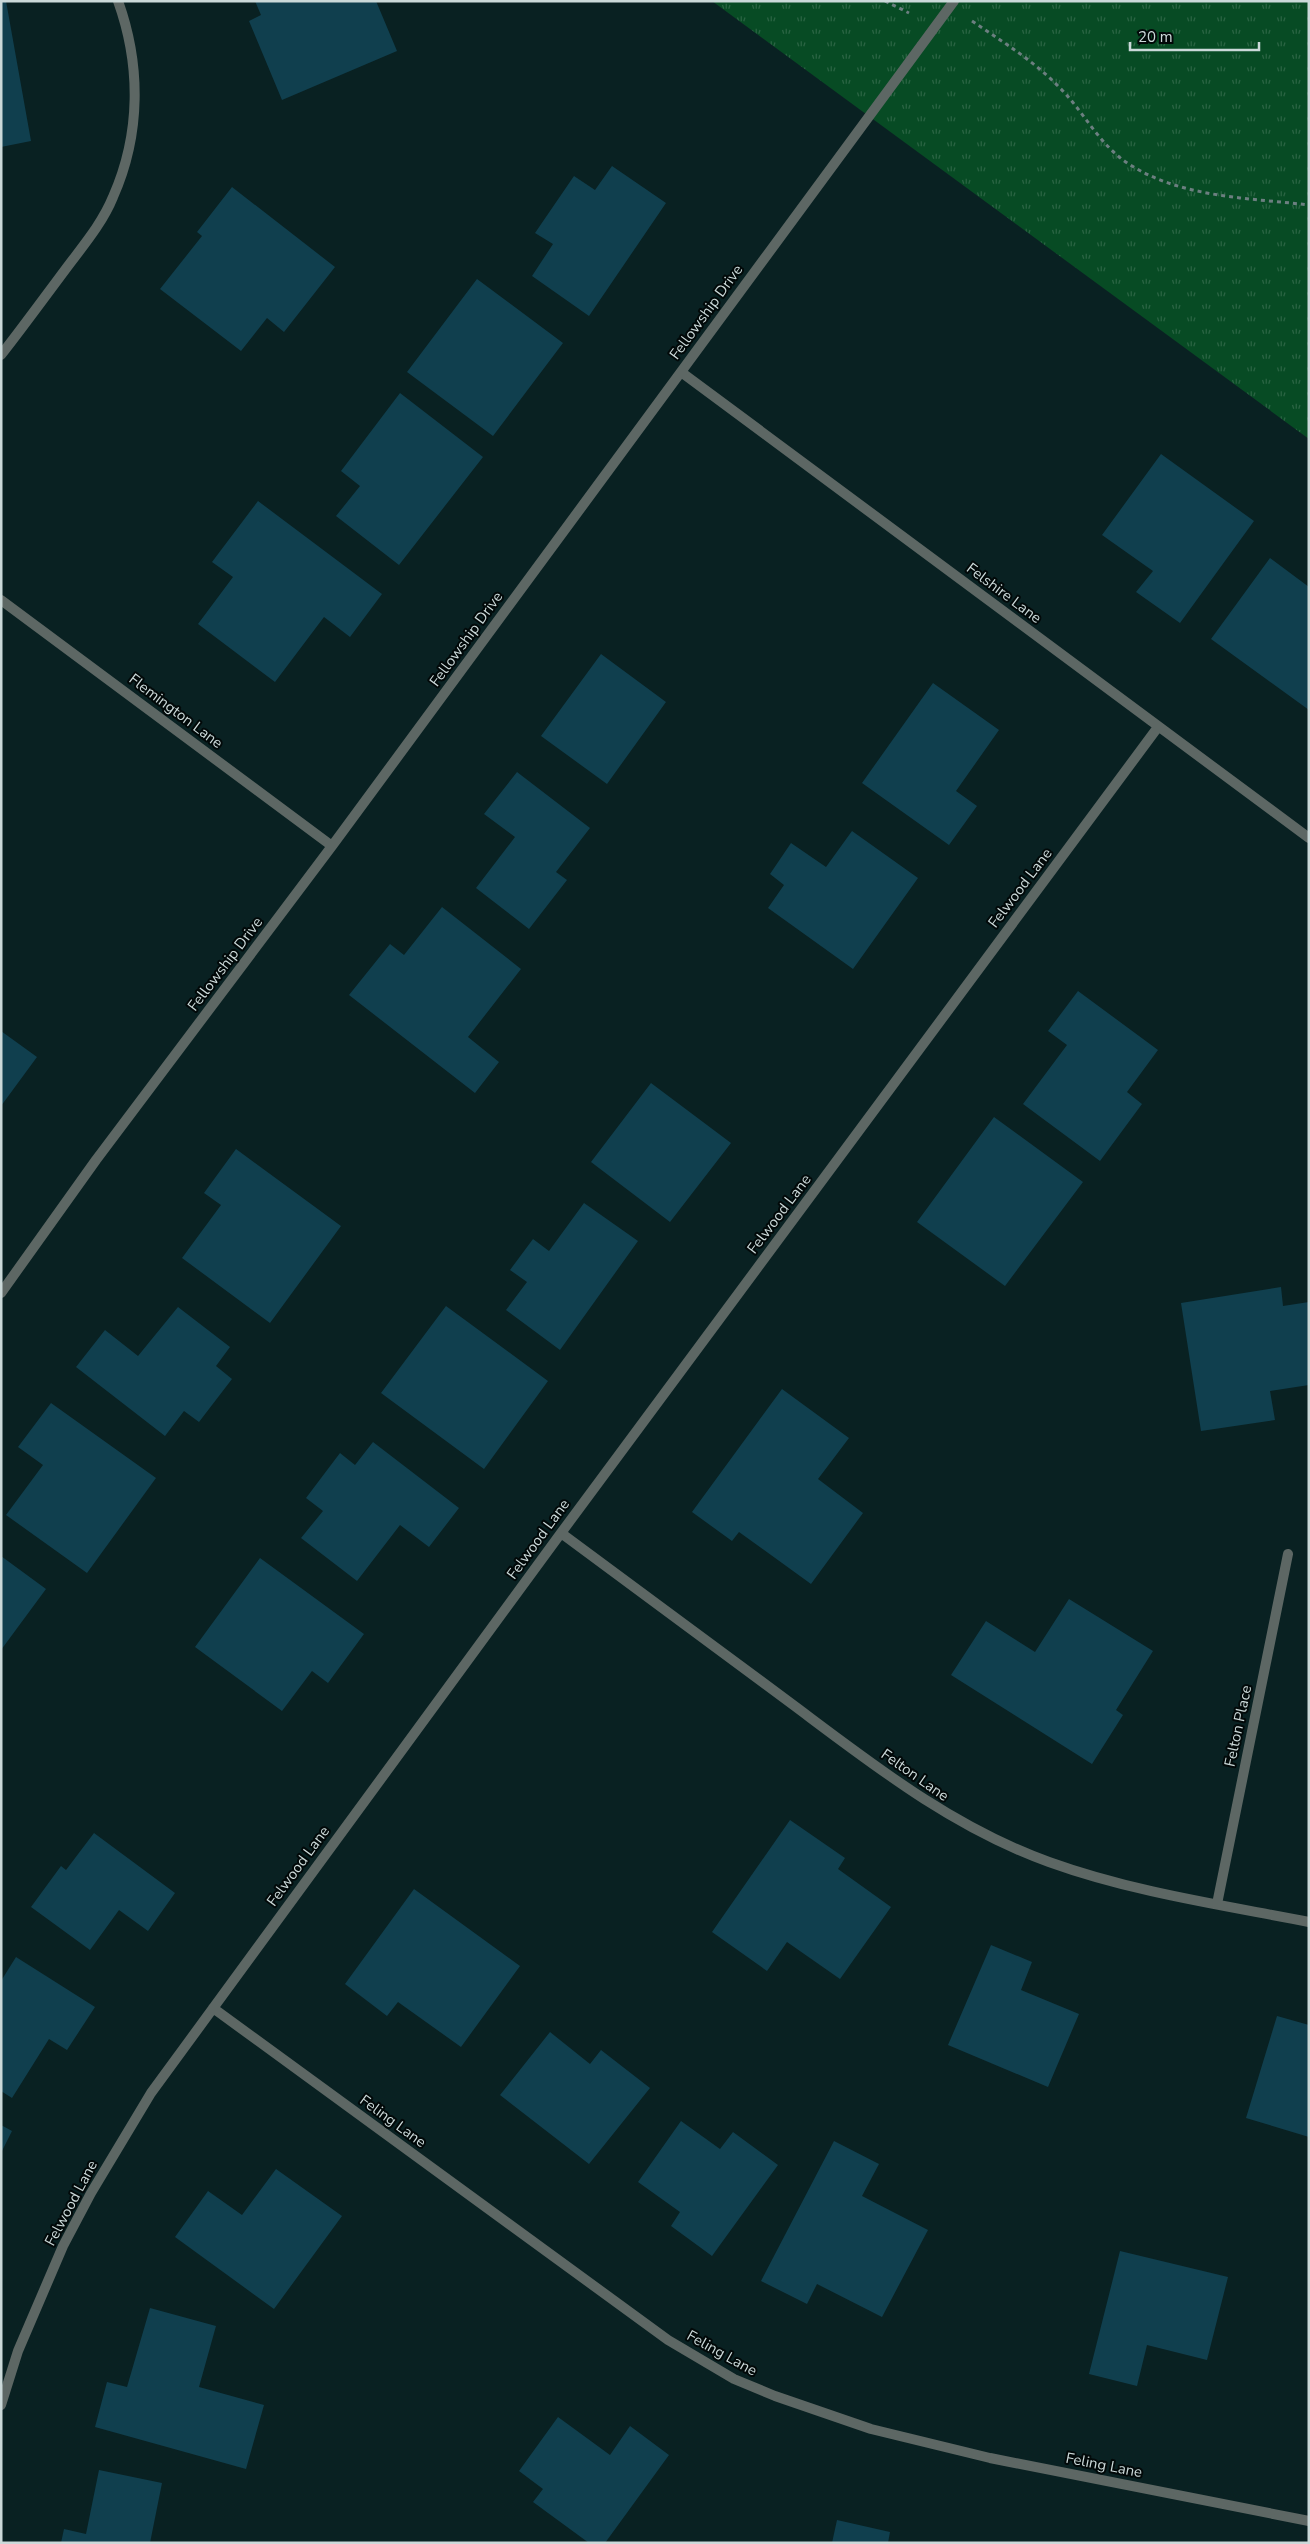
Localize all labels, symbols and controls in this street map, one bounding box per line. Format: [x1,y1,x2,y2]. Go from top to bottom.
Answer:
scale bar [1130,20,1259,52]
text: 20 m [1138,27,1173,47]
street label: Fellowship Drive [665,260,747,364]
street label: Felshire Lane [962,558,1046,628]
street label: Fellowship Drive [425,587,507,691]
street label: Flemington Lane [125,669,227,753]
street label: Felwood Lane [984,844,1056,932]
street label: Fellowship Drive [183,913,267,1015]
street label: Felwood Lane [743,1170,815,1258]
street label: Felwood Lane [502,1495,574,1583]
street label: Felton Place [1220,1683,1256,1769]
street label: Felton Lane [877,1744,953,1806]
street label: Felwood Lane [262,1822,334,1910]
street label: Feling Lane [356,2090,430,2152]
street label: Felwood Lane [40,2157,102,2249]
street label: Feling Lane [683,2325,761,2381]
street label: Feling Lane [1064,2448,1144,2482]

